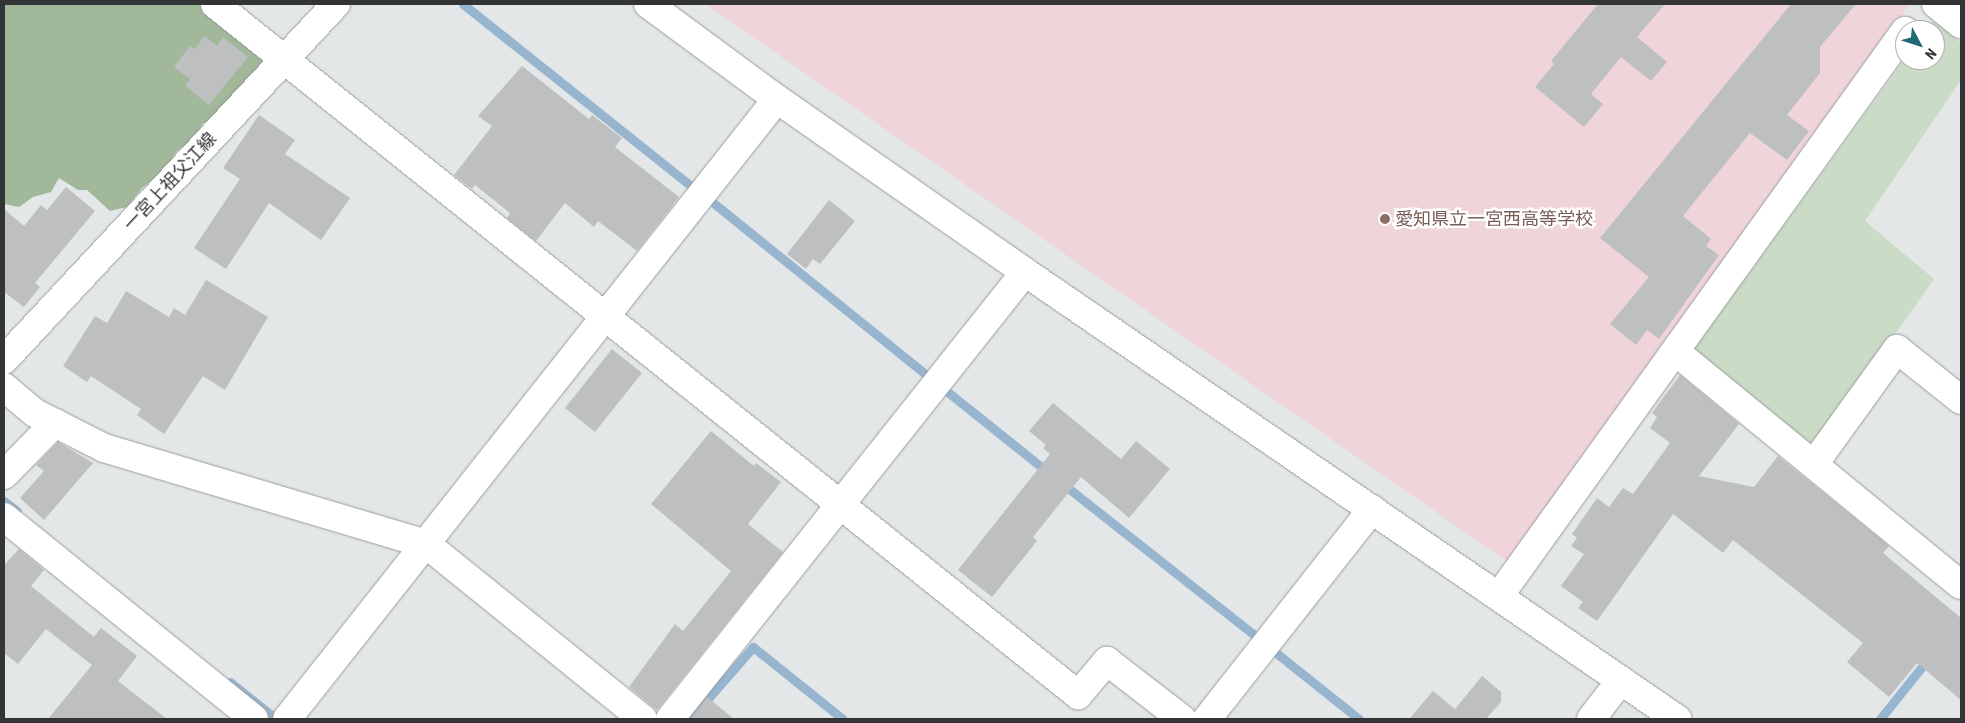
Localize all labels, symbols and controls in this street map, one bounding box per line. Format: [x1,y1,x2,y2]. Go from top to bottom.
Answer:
north arrow [1895,20,1945,70]
text: N [1922,46,1940,62]
street label: 一宮上祖父江線 [119,129,221,235]
place label: 愛知県立一宮西高等学校 [1395,208,1593,230]
marker: 愛知県立一宮西高等学校 [1379,213,1391,225]

